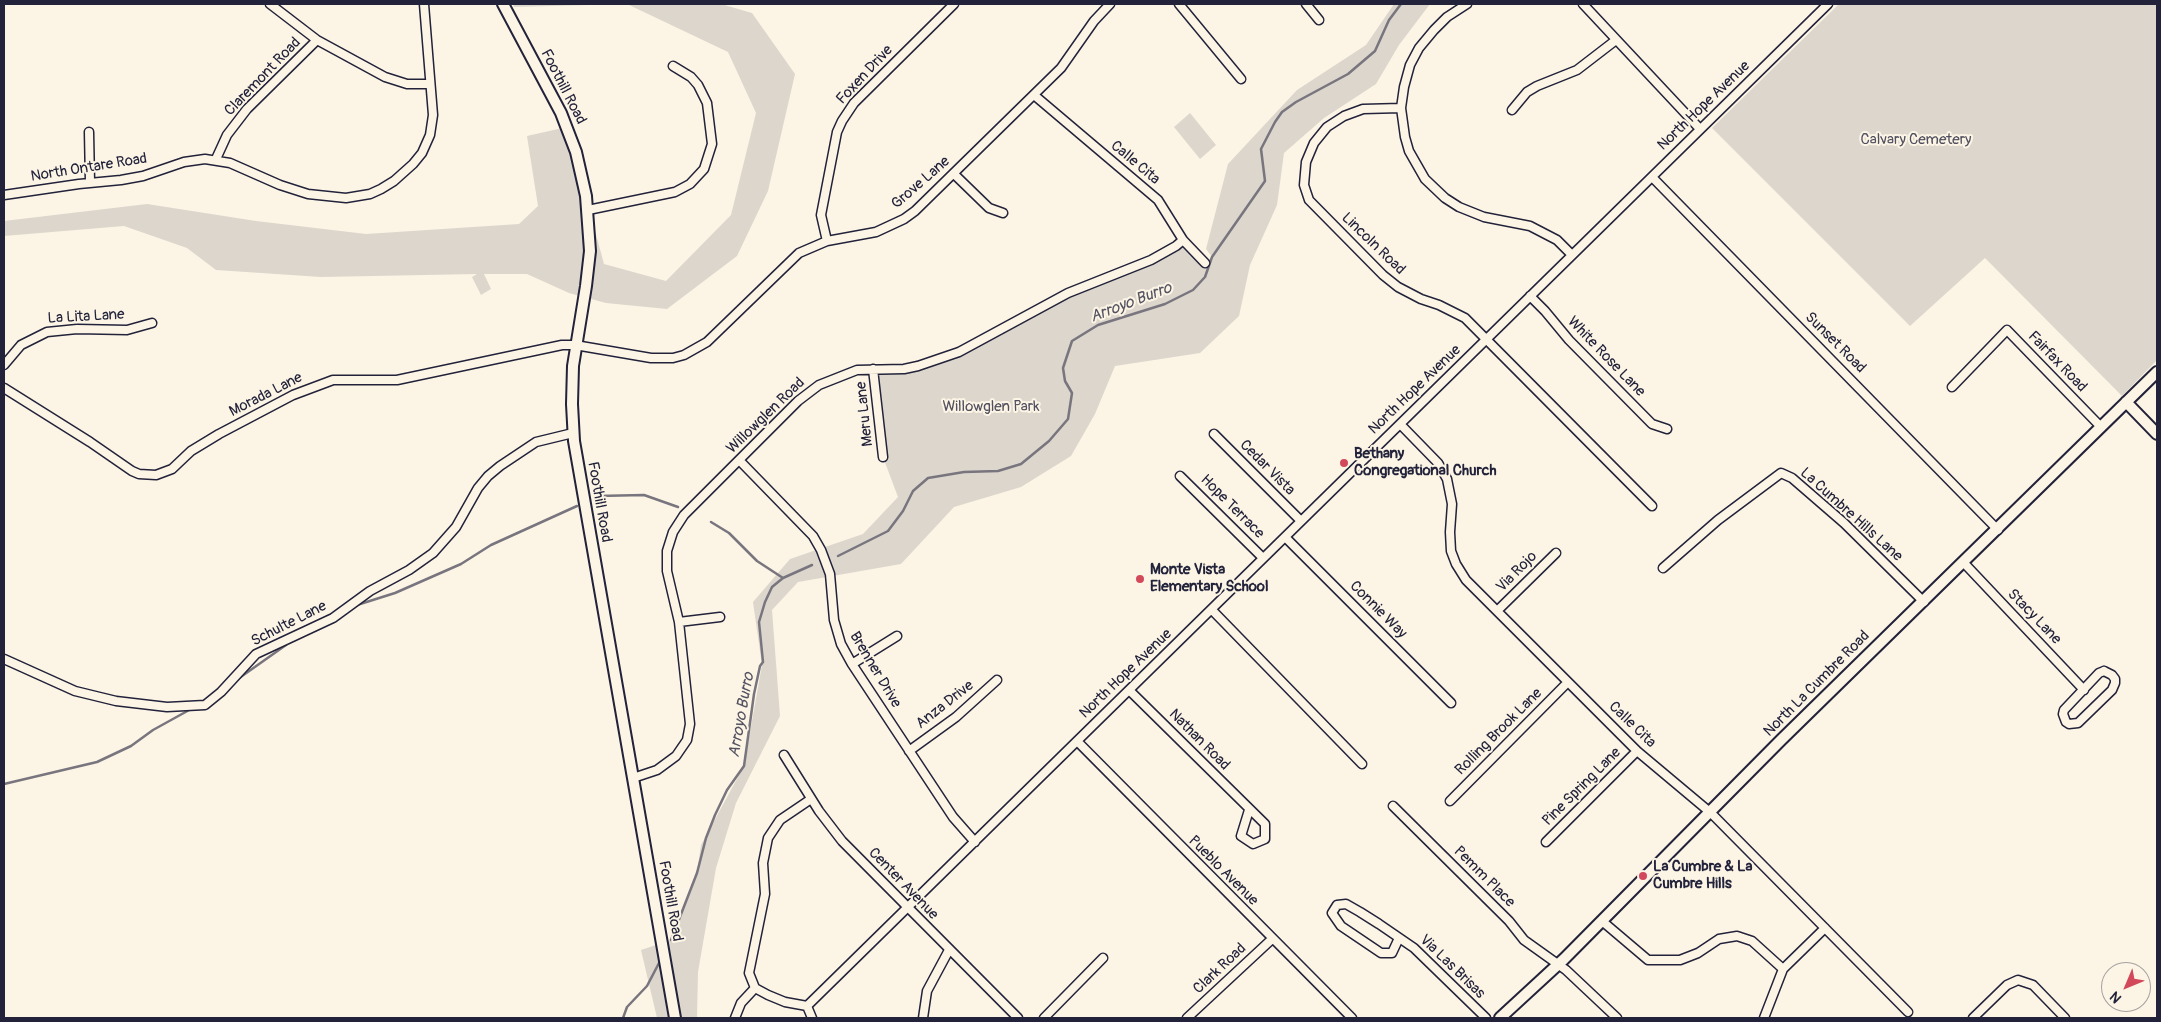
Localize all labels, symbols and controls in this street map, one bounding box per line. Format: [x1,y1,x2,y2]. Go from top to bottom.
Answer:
street label: Claremont Road [221,34,305,120]
street label: Foxen Drive [833,42,897,108]
street label: Foothill Road [536,46,590,128]
street label: North Hope Avenue [1654,57,1754,155]
park label: Calvary Cemetery [1861,131,1971,149]
street label: Calle Cita [1107,137,1163,189]
street label: North Ontare Road [30,150,148,186]
street label: Grove Lane [888,153,954,213]
street label: Lincoln Road [1337,209,1409,279]
water label: Arroyo Burro [1088,279,1174,327]
street label: La Lita Lane [47,306,125,328]
street label: Sunset Road [1801,309,1869,377]
street label: White Rose Lane [1563,313,1649,401]
street label: Fairfax Road [2024,328,2090,396]
street label: North Hope Avenue [1365,341,1465,439]
street label: Morada Lane [226,369,306,421]
street label: Willowglen Road [723,374,809,458]
street label: Meru Lane [853,381,877,447]
park label: Willowglen Park [943,398,1039,416]
street label: Cedar Vista [1236,437,1298,499]
place label: Bethany Congregational Church [1354,445,1496,480]
marker: Bethany Congregational Church [1338,457,1350,469]
street label: Foothill Road [583,460,615,544]
street label: La Cumbre Hills Lane [1796,464,1906,566]
street label: Hope Terrace [1196,471,1268,543]
street label: Via Rojo [1493,548,1541,596]
place label: Monte Vista Elementary School [1150,561,1268,596]
marker: Monte Vista Elementary School [1134,573,1146,585]
street label: Connie Way [1346,578,1410,642]
street label: Stacy Lane [2003,586,2065,648]
street label: Schulte Lane [248,597,330,651]
street label: North Hope Avenue [1076,625,1176,723]
street label: North La Cumbre Road [1760,627,1874,741]
street label: Brenner Drive [845,629,905,711]
water label: Arroyo Burro [725,671,759,759]
street label: Anza Drive [913,677,977,733]
street label: Rolling Brook Lane [1452,685,1546,779]
street label: Calle Cita [1605,698,1659,752]
street label: Nathan Road [1165,706,1233,774]
street label: Pine Spring Lane [1539,744,1625,830]
street label: Pueblo Avenue [1184,832,1262,910]
street label: Pemm Place [1450,843,1518,911]
street label: Center Avenue [864,844,942,924]
place label: La Cumbre & La Cumbre Hills [1653,858,1753,893]
street label: Foothill Road [654,859,686,943]
marker: La Cumbre & La Cumbre Hills [1637,870,1649,882]
street label: Via Las Brisas [1415,931,1489,1003]
street label: Clark Road [1190,940,1250,998]
north arrow [2101,962,2151,1012]
text: N [2106,988,2125,1007]

